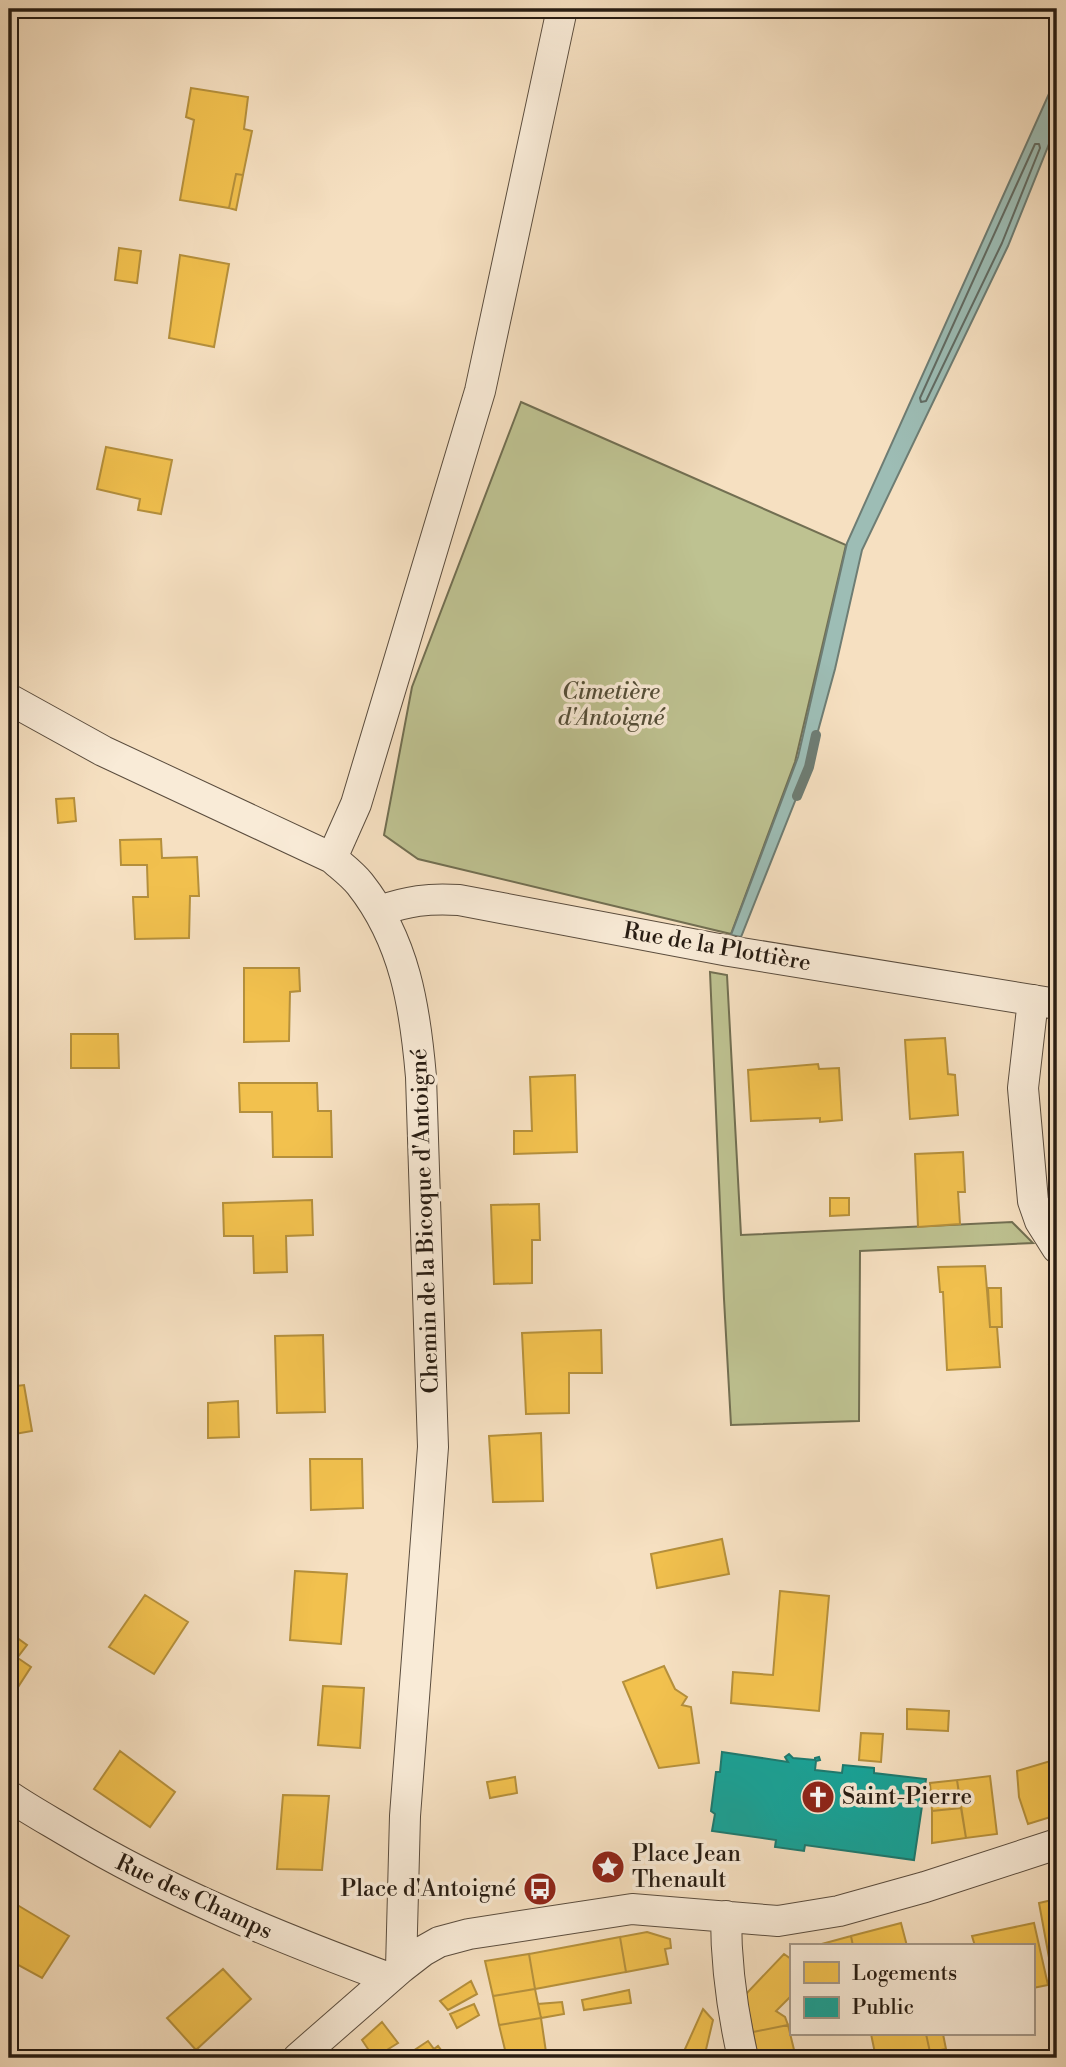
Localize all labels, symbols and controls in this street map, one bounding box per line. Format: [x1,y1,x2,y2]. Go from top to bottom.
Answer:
park label: Cimetière d'Antoigné [558,678,667,732]
street label: Rue de la Plottière [621,917,813,977]
street label: Chemin de la Bicoque d'Antoigné [405,1048,445,1394]
church icon: Saint-Pierre [799,1778,837,1816]
place label: Saint-Pierre [842,1783,972,1811]
place label: Place Jean Thenault [632,1840,741,1894]
place icon: Place Jean Thenault [589,1848,627,1886]
street label: Rue des Champs [111,1849,277,1945]
bus stop icon: Place d'Antoigné [521,1870,559,1908]
place label: Place d'Antoigné [341,1875,516,1903]
legend [790,1944,1034,2036]
text: Logements [852,1961,957,1987]
text: Public [852,1995,914,2021]

